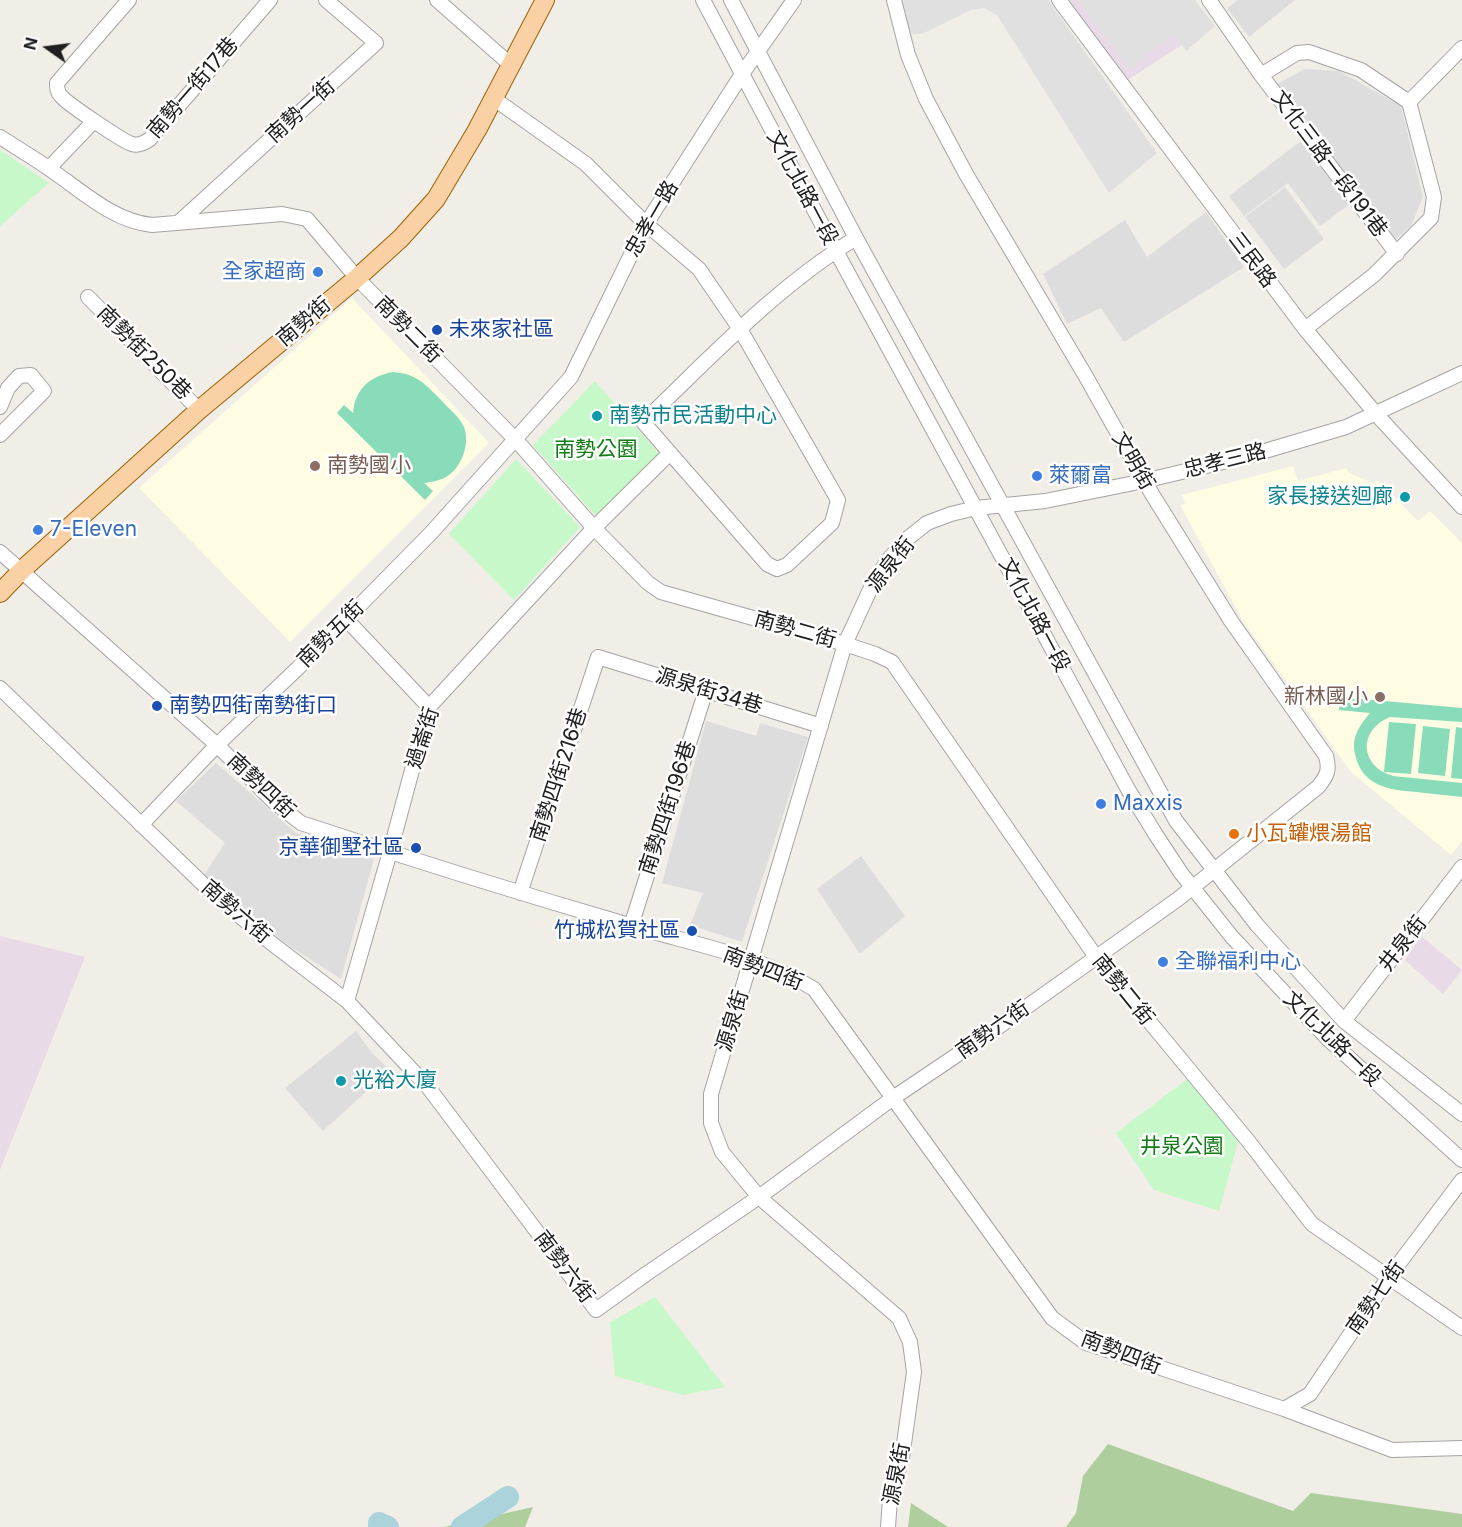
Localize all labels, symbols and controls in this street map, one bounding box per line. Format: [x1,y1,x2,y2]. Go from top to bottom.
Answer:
north arrow [18,18,78,78]
street label: 南勢一街17巷 [142,32,244,144]
text: N [19,35,42,52]
street label: 南勢一街 [261,74,341,148]
street label: 文化三路一段191巷 [1266,86,1392,242]
street label: 文化北路一段 [761,126,843,250]
street label: 忠孝一路 [620,176,684,262]
street label: 三民路 [1223,227,1281,293]
place label: 全家超商 [222,259,306,285]
marker: 全家超商 [311,265,325,279]
street label: 南勢二街 [369,291,447,369]
street label: 南勢街 [272,292,336,352]
street label: 南勢街250巷 [92,301,196,405]
place label: 未來家社區 [449,317,554,343]
marker: 未來家社區 [430,323,444,337]
place label: 南勢市民活動中心 [609,403,777,429]
marker: 南勢市民活動中心 [590,409,604,423]
street label: 文明街 [1106,427,1160,495]
park label: 南勢公園 [554,437,638,463]
street label: 忠孝三路 [1181,439,1269,483]
place label: 南勢國小 [327,453,411,479]
marker: 南勢國小 [308,459,322,473]
place label: 萊爾富 [1049,463,1112,489]
marker: 萊爾富 [1030,469,1044,483]
place label: 家長接送迴廊 [1267,484,1393,510]
marker: 家長接送迴廊 [1398,490,1412,504]
place label: 7-Eleven [50,517,137,543]
marker: 7-Eleven [31,523,45,537]
street label: 源泉街 [862,532,920,598]
street label: 文化北路一段 [993,553,1075,677]
street label: 南勢五街 [292,595,370,673]
street label: 南勢二街 [751,606,839,654]
street label: 源泉街34巷 [652,663,766,719]
place label: 新林國小 [1284,684,1368,710]
marker: 新林國小 [1373,690,1387,704]
place label: 南勢四街南勢街口 [169,693,337,719]
marker: 南勢四街南勢街口 [150,699,164,713]
street label: 過崙街 [401,704,445,772]
street label: 南勢四街216巷 [525,705,593,845]
street label: 南勢四街196巷 [634,738,702,878]
street label: 南勢四街 [222,748,300,824]
place label: Maxxis [1113,791,1183,817]
marker: Maxxis [1094,797,1108,811]
place label: 小瓦罐煨湯館 [1246,821,1372,847]
marker: 小瓦罐煨湯館 [1227,827,1241,841]
place label: 京華御墅社區 [278,835,404,861]
marker: 京華御墅社區 [409,841,423,855]
street label: 南勢六街 [196,875,276,949]
street label: 井泉街 [1374,911,1432,977]
place label: 竹城松賀社區 [554,918,680,944]
marker: 竹城松賀社區 [685,924,699,938]
street label: 南勢四街 [719,942,807,996]
street label: 南勢二街 [1087,949,1159,1031]
place label: 全聯福利中心 [1175,949,1301,975]
marker: 全聯福利中心 [1156,955,1170,969]
street label: 文化北路一段 [1278,986,1386,1092]
street label: 源泉街 [712,987,754,1055]
street label: 南勢六街 [951,996,1035,1064]
place label: 光裕大廈 [353,1068,437,1094]
marker: 光裕大廈 [334,1074,348,1088]
park label: 井泉公園 [1140,1134,1224,1160]
street label: 南勢六街 [529,1226,599,1308]
street label: 南勢七街 [1342,1256,1410,1340]
street label: 南勢四街 [1077,1326,1165,1380]
street label: 源泉街 [879,1441,915,1507]

